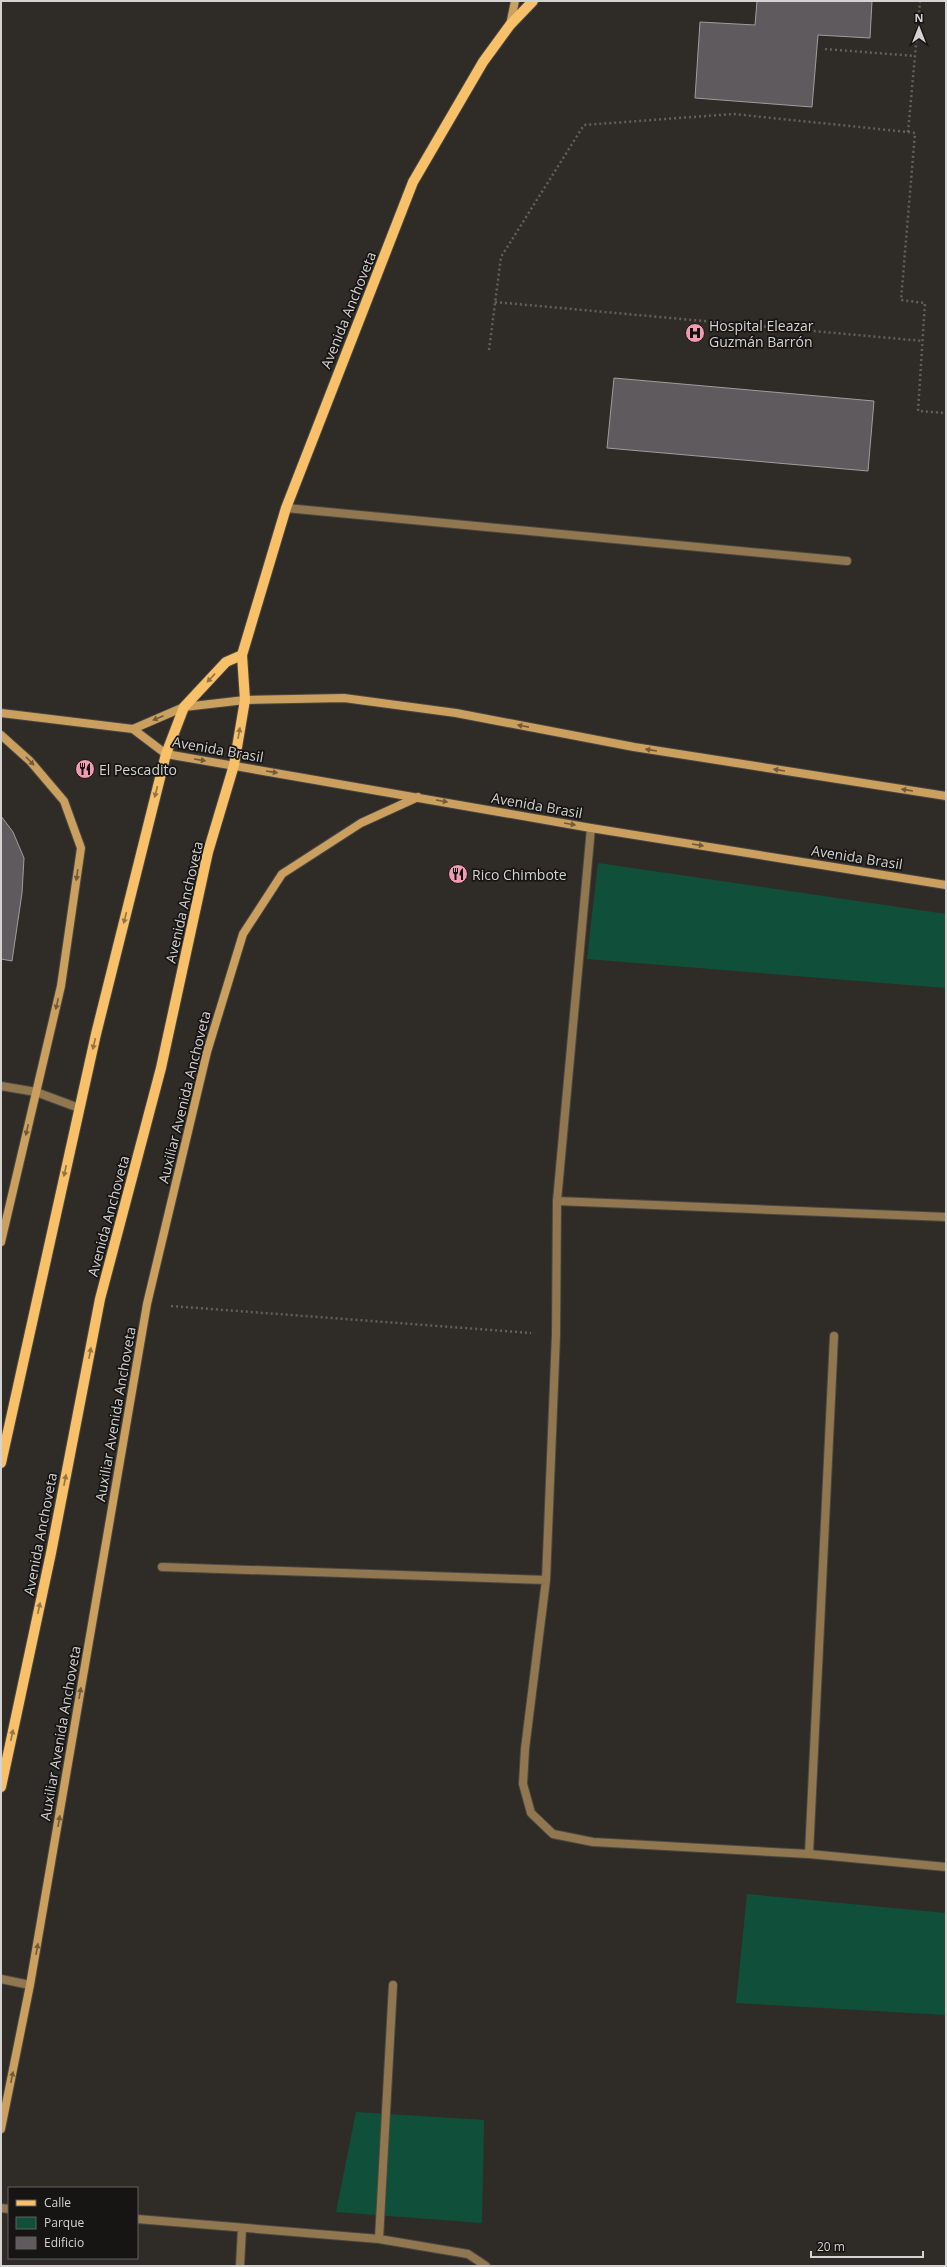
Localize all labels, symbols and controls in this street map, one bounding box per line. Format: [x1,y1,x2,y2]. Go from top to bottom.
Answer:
north arrow [899,8,939,48]
text: N [915,10,923,25]
street label: Avenida Anchoveta [316,249,380,371]
place label: Hospital Eleazar Guzmán Barrón [709,316,814,351]
hospital icon: Hospital Eleazar Guzmán Barrón [684,322,706,344]
one-way arrow [207,673,216,682]
one-way arrow [153,715,164,721]
one-way arrow [517,722,529,728]
one-way arrow [236,727,242,739]
street label: Avenida Brasil [171,732,265,766]
one-way arrow [645,747,657,753]
one-way arrow [25,756,34,766]
one-way arrow [193,757,206,763]
restaurant icon: El Pescadito [74,758,96,780]
place label: El Pescadito [99,760,177,779]
one-way arrow [773,767,785,773]
one-way arrow [266,769,278,775]
one-way arrow [153,786,159,798]
one-way arrow [901,787,914,793]
street label: Avenida Brasil [490,788,584,822]
one-way arrow [435,799,448,805]
one-way arrow [563,821,576,827]
street label: Avenida Anchoveta [161,839,207,965]
street label: Avenida Brasil [810,840,904,874]
one-way arrow [692,842,704,848]
restaurant icon: Rico Chimbote [447,863,469,885]
place label: Rico Chimbote [472,865,567,884]
one-way arrow [74,869,80,881]
one-way arrow [122,912,128,924]
one-way arrow [54,998,60,1010]
street label: Auxiliar Avenida Anchoveta [153,1009,215,1185]
one-way arrow [90,1038,96,1050]
one-way arrow [24,1124,30,1136]
street label: Avenida Anchoveta [83,1153,133,1279]
one-way arrow [62,1165,68,1177]
street label: Auxiliar Avenida Anchoveta [90,1325,140,1503]
one-way arrow [87,1347,93,1359]
street label: Avenida Anchoveta [19,1471,61,1597]
one-way arrow [62,1474,68,1486]
one-way arrow [37,1601,43,1614]
street label: Auxiliar Avenida Anchoveta [35,1644,85,1822]
one-way arrow [78,1687,84,1699]
one-way arrow [9,1729,15,1741]
one-way arrow [56,1815,62,1827]
one-way arrow [34,1943,40,1955]
one-way arrow [9,2071,15,2083]
legend [8,2187,138,2259]
text: Calle [44,2194,71,2211]
text: Parque [44,2214,84,2231]
scale bar [811,2233,923,2259]
text: Edificio [44,2234,84,2251]
text: 20 m [817,2238,845,2255]

